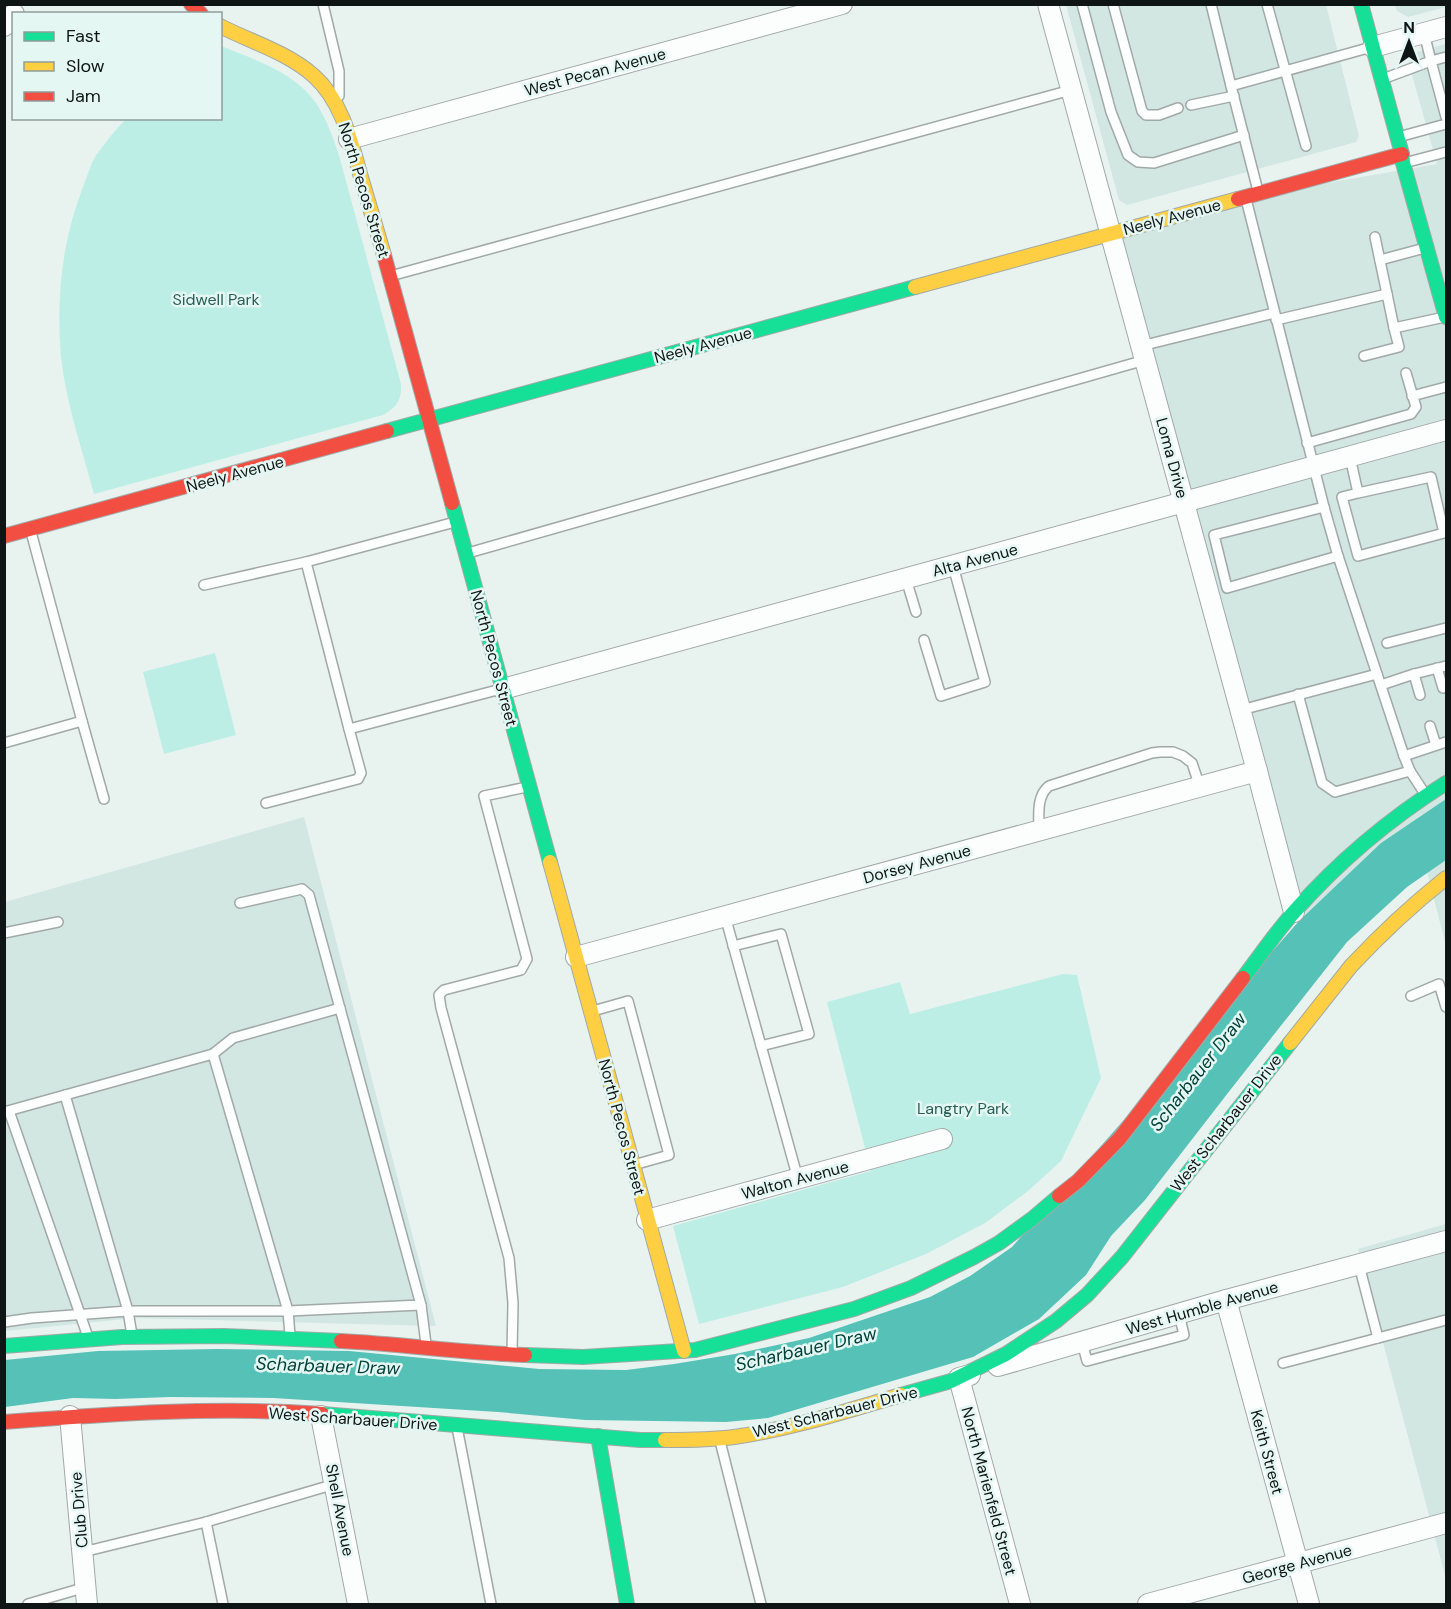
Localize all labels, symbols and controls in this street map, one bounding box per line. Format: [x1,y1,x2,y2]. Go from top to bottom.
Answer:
legend [12,12,222,120]
north arrow [1379,12,1439,72]
text: N [1403,17,1415,38]
text: Fast [66,24,101,48]
street label: West Pecan Avenue [522,43,668,101]
text: Slow [66,54,105,78]
text: Jam [66,84,101,108]
street label: North Pecos Street [333,120,395,260]
street label: Neely Avenue [1121,194,1223,240]
park label: Sidwell Park [172,289,260,310]
street label: Neely Avenue [652,322,754,368]
street label: Loma Drive [1151,415,1193,501]
street label: Neely Avenue [184,451,286,497]
street label: Alta Avenue [930,538,1020,582]
street label: North Pecos Street [466,587,522,729]
street label: Dorsey Avenue [861,840,973,888]
water label: Scharbauer Draw [1144,1007,1253,1136]
street label: West Scharbauer Drive [1166,1050,1286,1196]
street label: North Pecos Street [594,1056,650,1198]
park label: Langtry Park [917,1098,1009,1119]
street label: Walton Avenue [739,1156,851,1204]
street label: West Humble Avenue [1123,1276,1281,1340]
water label: Scharbauer Draw [733,1321,880,1377]
water label: Scharbauer Draw [256,1351,402,1381]
street label: West Scharbauer Drive [750,1381,920,1443]
street label: West Scharbauer Drive [268,1403,438,1435]
street label: North Marienfeld Street [956,1404,1022,1578]
street label: Keith Street [1246,1407,1288,1497]
street label: Shell Avenue [321,1462,359,1558]
street label: Club Drive [65,1471,93,1549]
street label: George Avenue [1240,1539,1354,1589]

